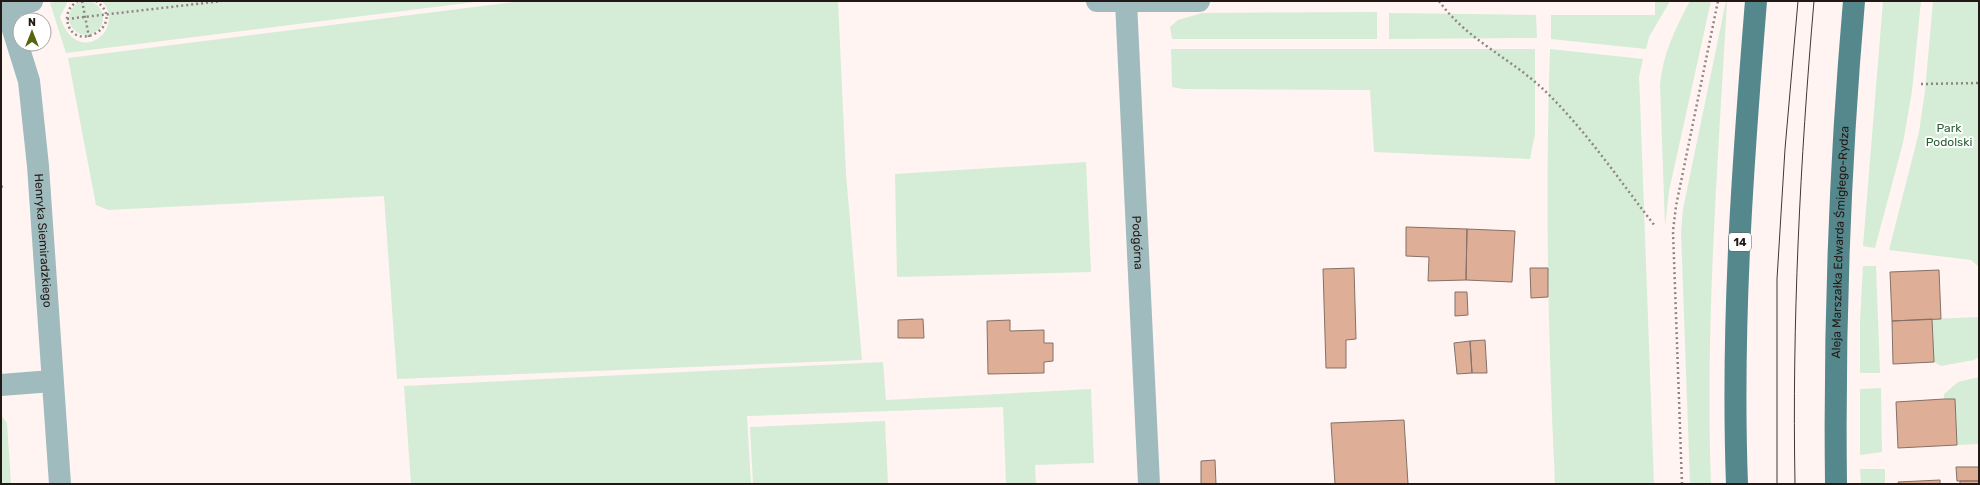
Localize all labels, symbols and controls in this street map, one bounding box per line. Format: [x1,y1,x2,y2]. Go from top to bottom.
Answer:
north arrow [12,12,52,52]
text: N [28,16,36,29]
park label: Park Podolski [1926,121,1972,149]
street label: Aleja Marszałka Edwarda Śmigłego-Rydza [1829,125,1852,358]
street label: Henryka Siemiradzkiego [32,173,55,308]
street label: Podgórna [1129,215,1146,270]
road number: 14 [1729,233,1751,251]

